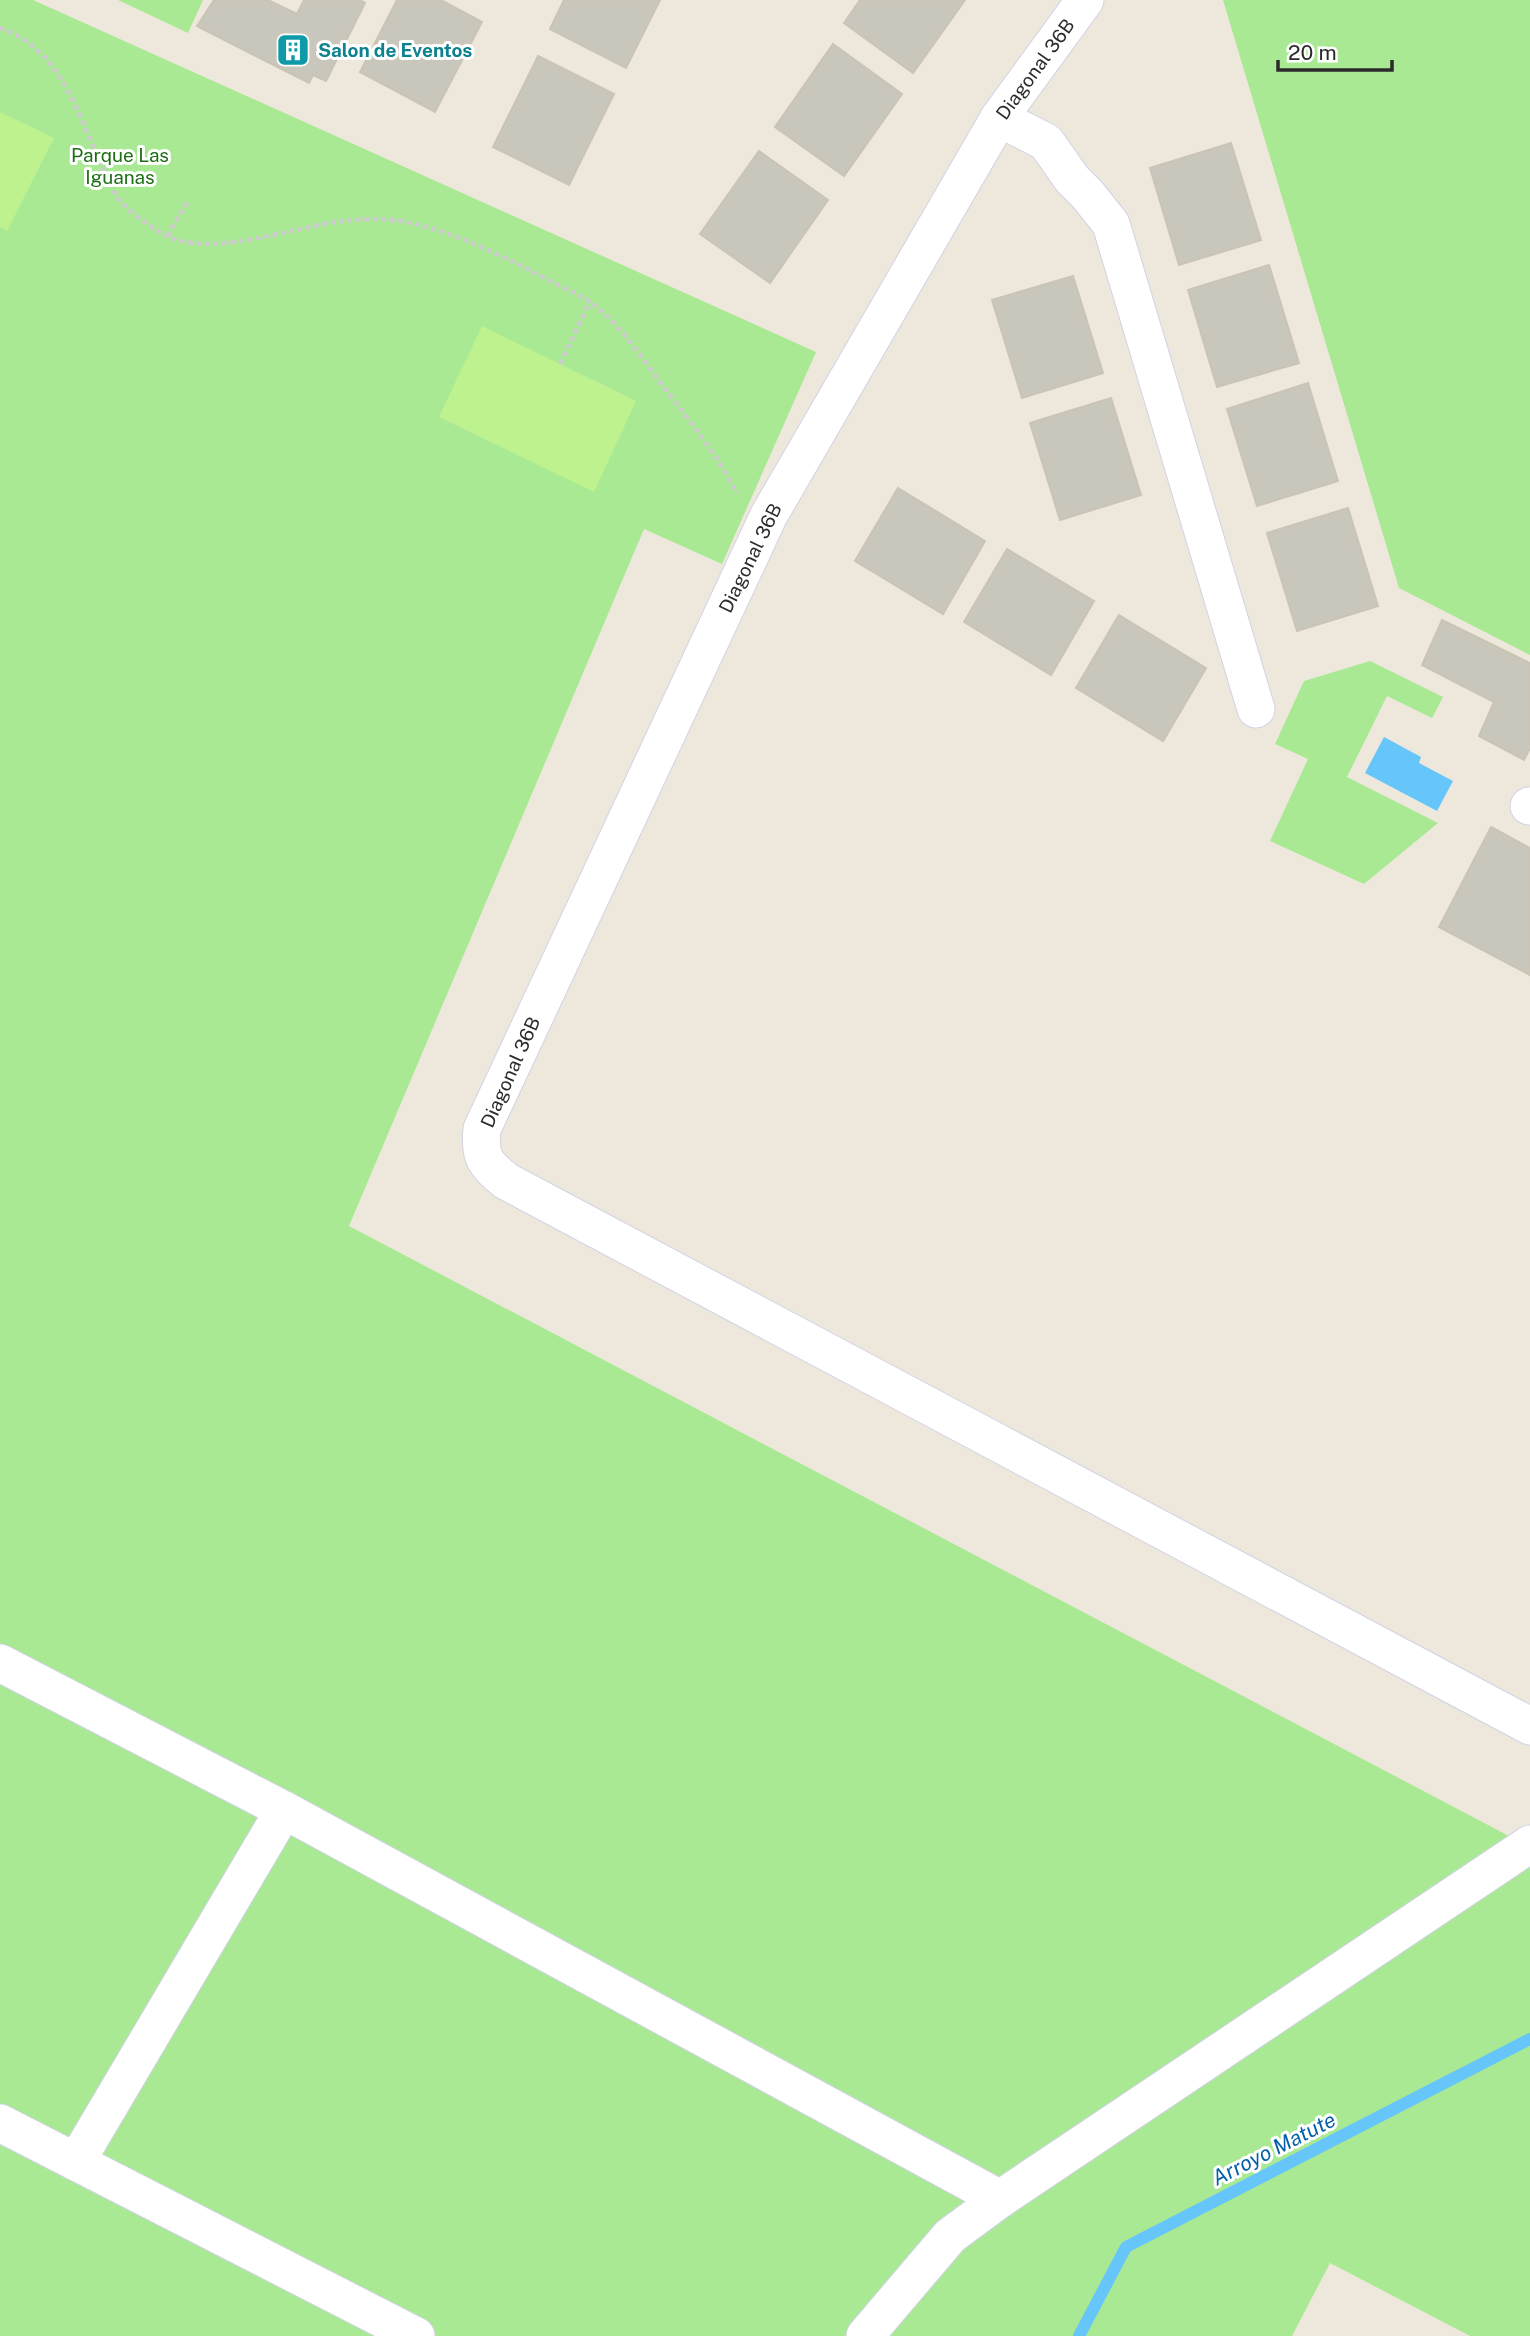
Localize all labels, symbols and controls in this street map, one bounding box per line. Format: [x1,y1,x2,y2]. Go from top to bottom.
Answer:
street label: Diagonal 36B [991,14,1079,124]
scale bar [1278,28,1392,72]
building icon: Salon de Eventos [274,31,312,69]
place label: Salon de Eventos [318,39,472,61]
text: 20 m [1288,40,1337,65]
park label: Parque Las Iguanas [71,144,169,188]
street label: Diagonal 36B [714,500,786,616]
street label: Diagonal 36B [476,1013,544,1131]
water label: Arroyo Matute [1208,2107,1340,2190]

